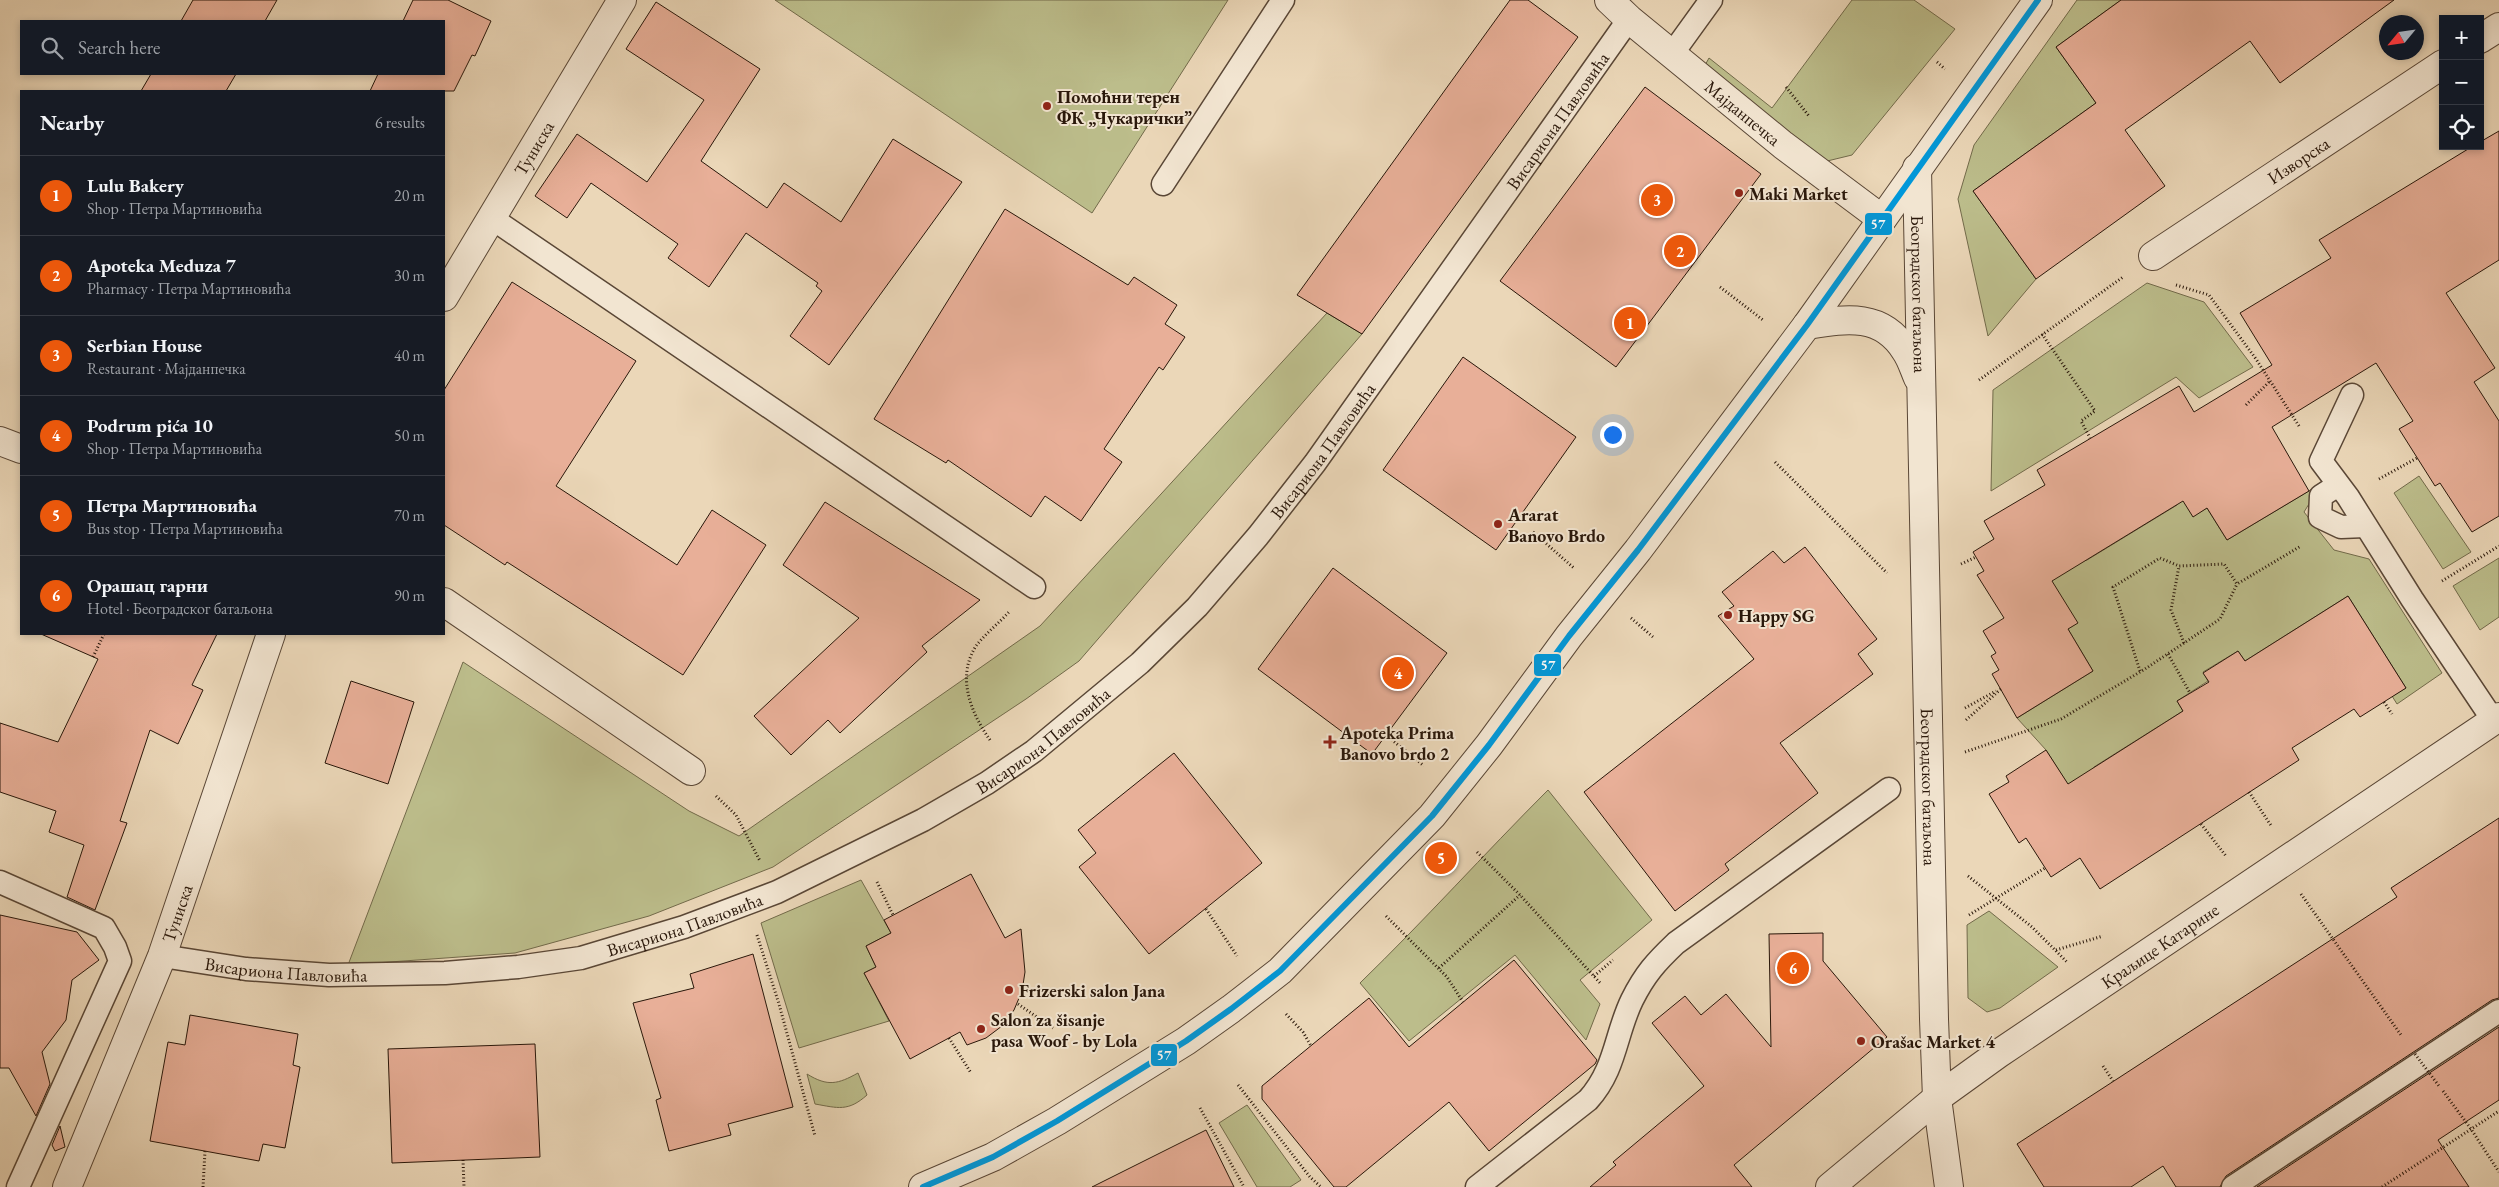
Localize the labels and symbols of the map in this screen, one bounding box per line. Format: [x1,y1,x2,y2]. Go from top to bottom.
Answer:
north arrow [2379,15,2424,60]
street label: Висариона Павловића [1501,47,1614,194]
street label: Мајданпечка [1700,74,1786,151]
place label: Помоћни терен ФК „Чукарички” [1057,85,1192,129]
marker: Помоћни терен ФК „Чукарички” [1041,100,1053,112]
street label: Туниска [508,116,559,179]
street label: Изворска [2263,131,2334,189]
pin: 3 [1641,181,1673,219]
place label: Maki Market [1749,182,1848,205]
marker: Maki Market [1733,187,1745,199]
line badge: 57 [1864,212,1893,236]
text: 57 [1871,215,1886,233]
street label: Београдског батаљона [1906,215,1933,374]
pin: 2 [1664,232,1696,270]
pin: 1 [1614,304,1646,342]
street label: Висариона Павловића [1265,377,1380,523]
your location [1600,422,1626,448]
place label: Ararat Banovo Brdo [1507,503,1605,547]
marker: Ararat Banovo Brdo [1492,518,1504,530]
place label: Happy SG [1738,604,1815,627]
marker: Happy SG [1722,609,1734,621]
line badge: 57 [1533,653,1562,677]
pin: 4 [1382,654,1414,692]
text: 57 [1541,656,1556,674]
street label: Висариона Павловића [971,681,1115,799]
street label: Београдског батаљона [1916,708,1942,867]
place label: Apoteka Prima Banovo brdo 2 [1339,721,1454,765]
marker: Apoteka Prima Banovo brdo 2 [1324,736,1336,748]
pin: 5 [1425,839,1457,877]
street label: Туниска [156,880,197,945]
street label: Висариона Павловића [604,887,766,961]
street label: Краљице Катарине [2096,898,2223,993]
pin: 6 [1777,949,1809,987]
street label: Висариона Павловића [203,951,368,987]
place label: Frizerski salon Jana [1019,979,1165,1002]
marker: Frizerski salon Jana [1003,984,1015,996]
place label: Salon za šisanje pasa Woof - by Lola [991,1008,1138,1052]
marker: Salon za šisanje pasa Woof - by Lola [975,1023,987,1035]
place label: Orašac Market 4 [1871,1030,1996,1053]
marker: Orašac Market 4 [1855,1035,1867,1047]
line badge: 57 [1150,1043,1178,1067]
text: 57 [1157,1046,1172,1064]

